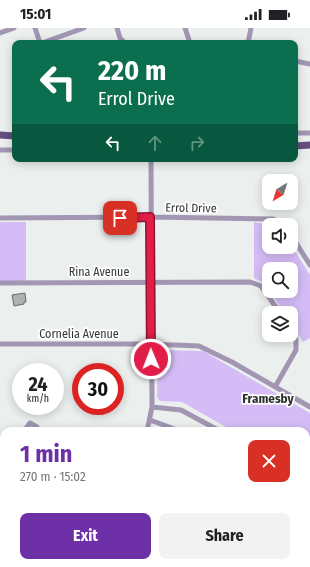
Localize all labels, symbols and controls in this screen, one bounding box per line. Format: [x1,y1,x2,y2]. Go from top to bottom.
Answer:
text: 15:01 [20,5,51,23]
text: 220 m [98,54,166,87]
icon: left [32,56,84,108]
text: Errol Drive [98,88,175,110]
icon: left [102,132,124,154]
icon: ahead [144,132,166,154]
icon: right [186,132,208,154]
north arrow [262,174,298,210]
map controls [262,174,298,342]
pin [103,201,137,235]
street label: Errol Drive [165,201,217,215]
icon: arrive [109,207,131,229]
button: sound [262,218,298,254]
button: search [262,262,298,298]
street label: Rina Avenue [69,265,129,279]
button: layers [262,306,298,342]
street label: Cornelia Avenue [39,327,119,341]
position arrow [130,338,172,380]
speed limit sign: 30 [72,363,124,415]
text: 24 [28,372,48,396]
district label: Framesby [242,391,295,406]
text: km/h [27,393,49,405]
text: 1 min [20,440,72,468]
button: close [248,440,290,482]
text: 270 m · 15:02 [20,469,86,484]
button: Exit [20,513,151,559]
button: Share [159,513,290,559]

